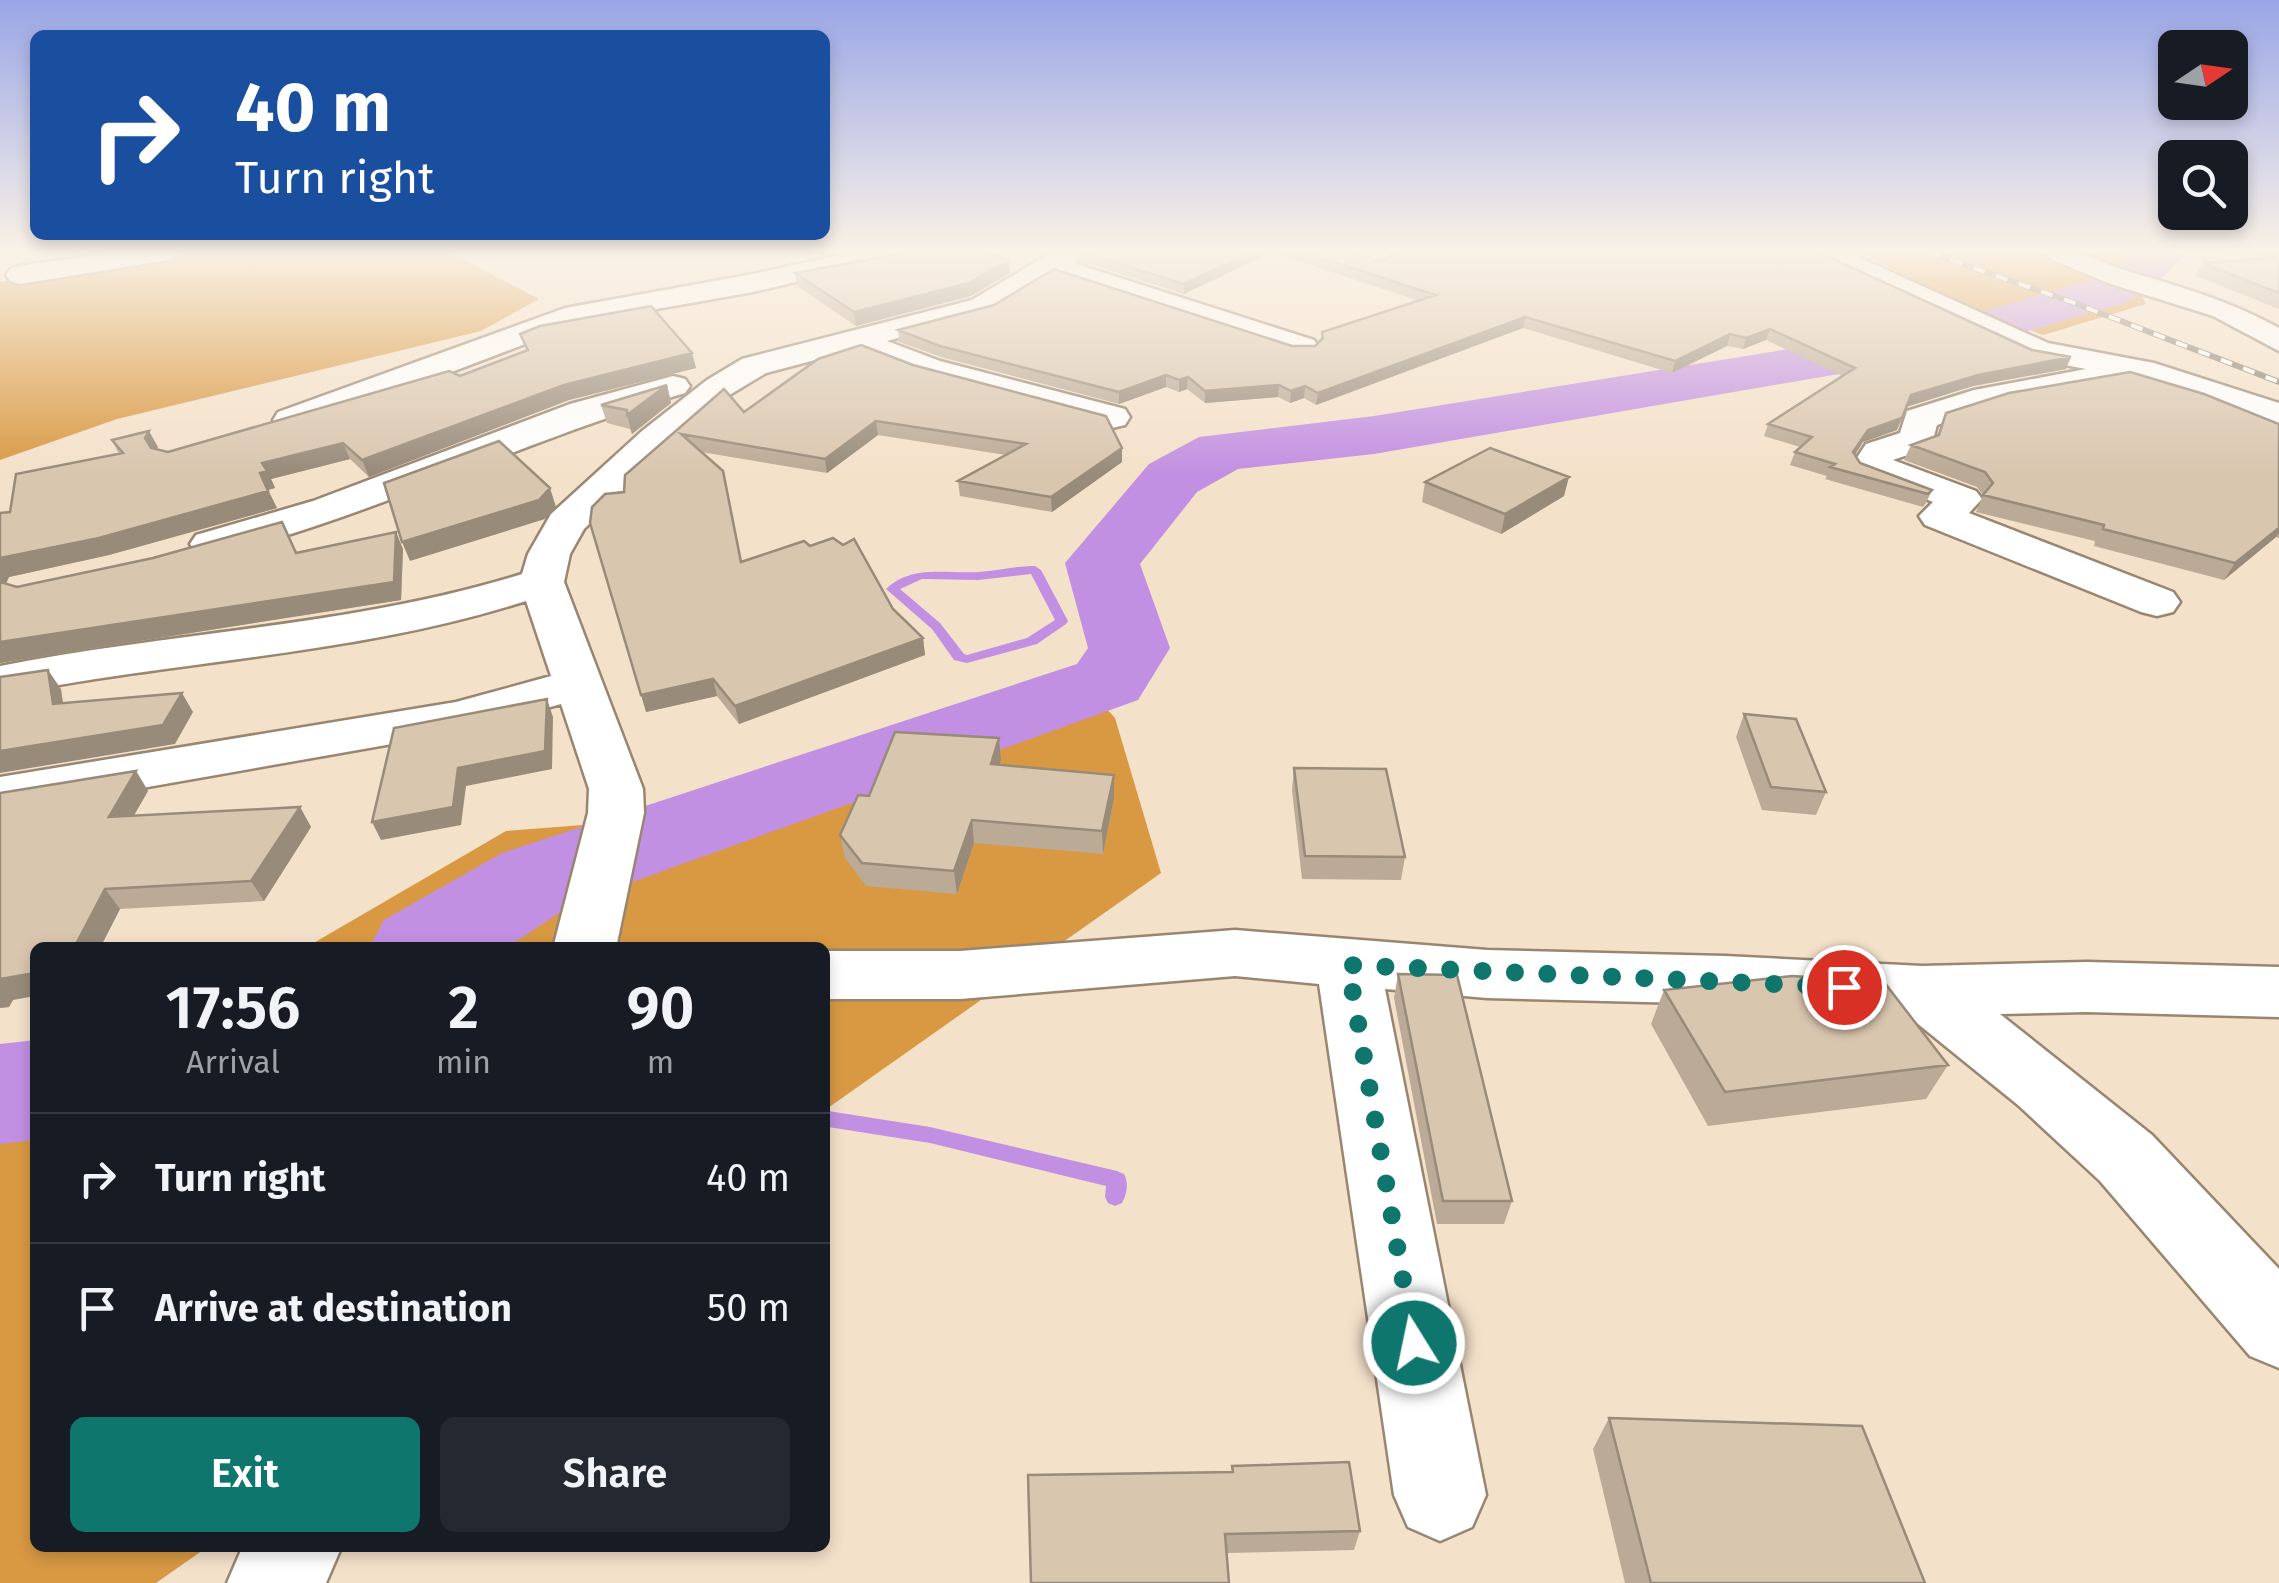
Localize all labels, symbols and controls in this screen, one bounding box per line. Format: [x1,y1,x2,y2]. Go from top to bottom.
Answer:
north arrow [2158,30,2248,120]
map controls [2158,30,2248,230]
text: 40 m [235,66,391,150]
icon: right [70,70,200,200]
button: search [2158,140,2248,230]
text: Turn right [235,151,434,205]
pin [1802,945,1887,1030]
icon: arrive [1817,960,1872,1015]
text: 17:56 [166,972,300,1044]
text: 2 [448,972,479,1044]
text: 90 [627,972,694,1044]
text: Arrival [186,1043,280,1081]
text: min [436,1043,491,1081]
text: m [647,1043,674,1081]
icon: right [70,1151,125,1206]
text: Turn right [155,1155,325,1201]
text: 40 m [706,1155,790,1201]
icon: arrive [70,1281,125,1336]
text: Arrive at destination [155,1285,512,1331]
text: 50 m [707,1285,790,1331]
position arrow [1362,1291,1466,1395]
button: Exit [70,1417,420,1532]
button: Share [440,1417,790,1532]

